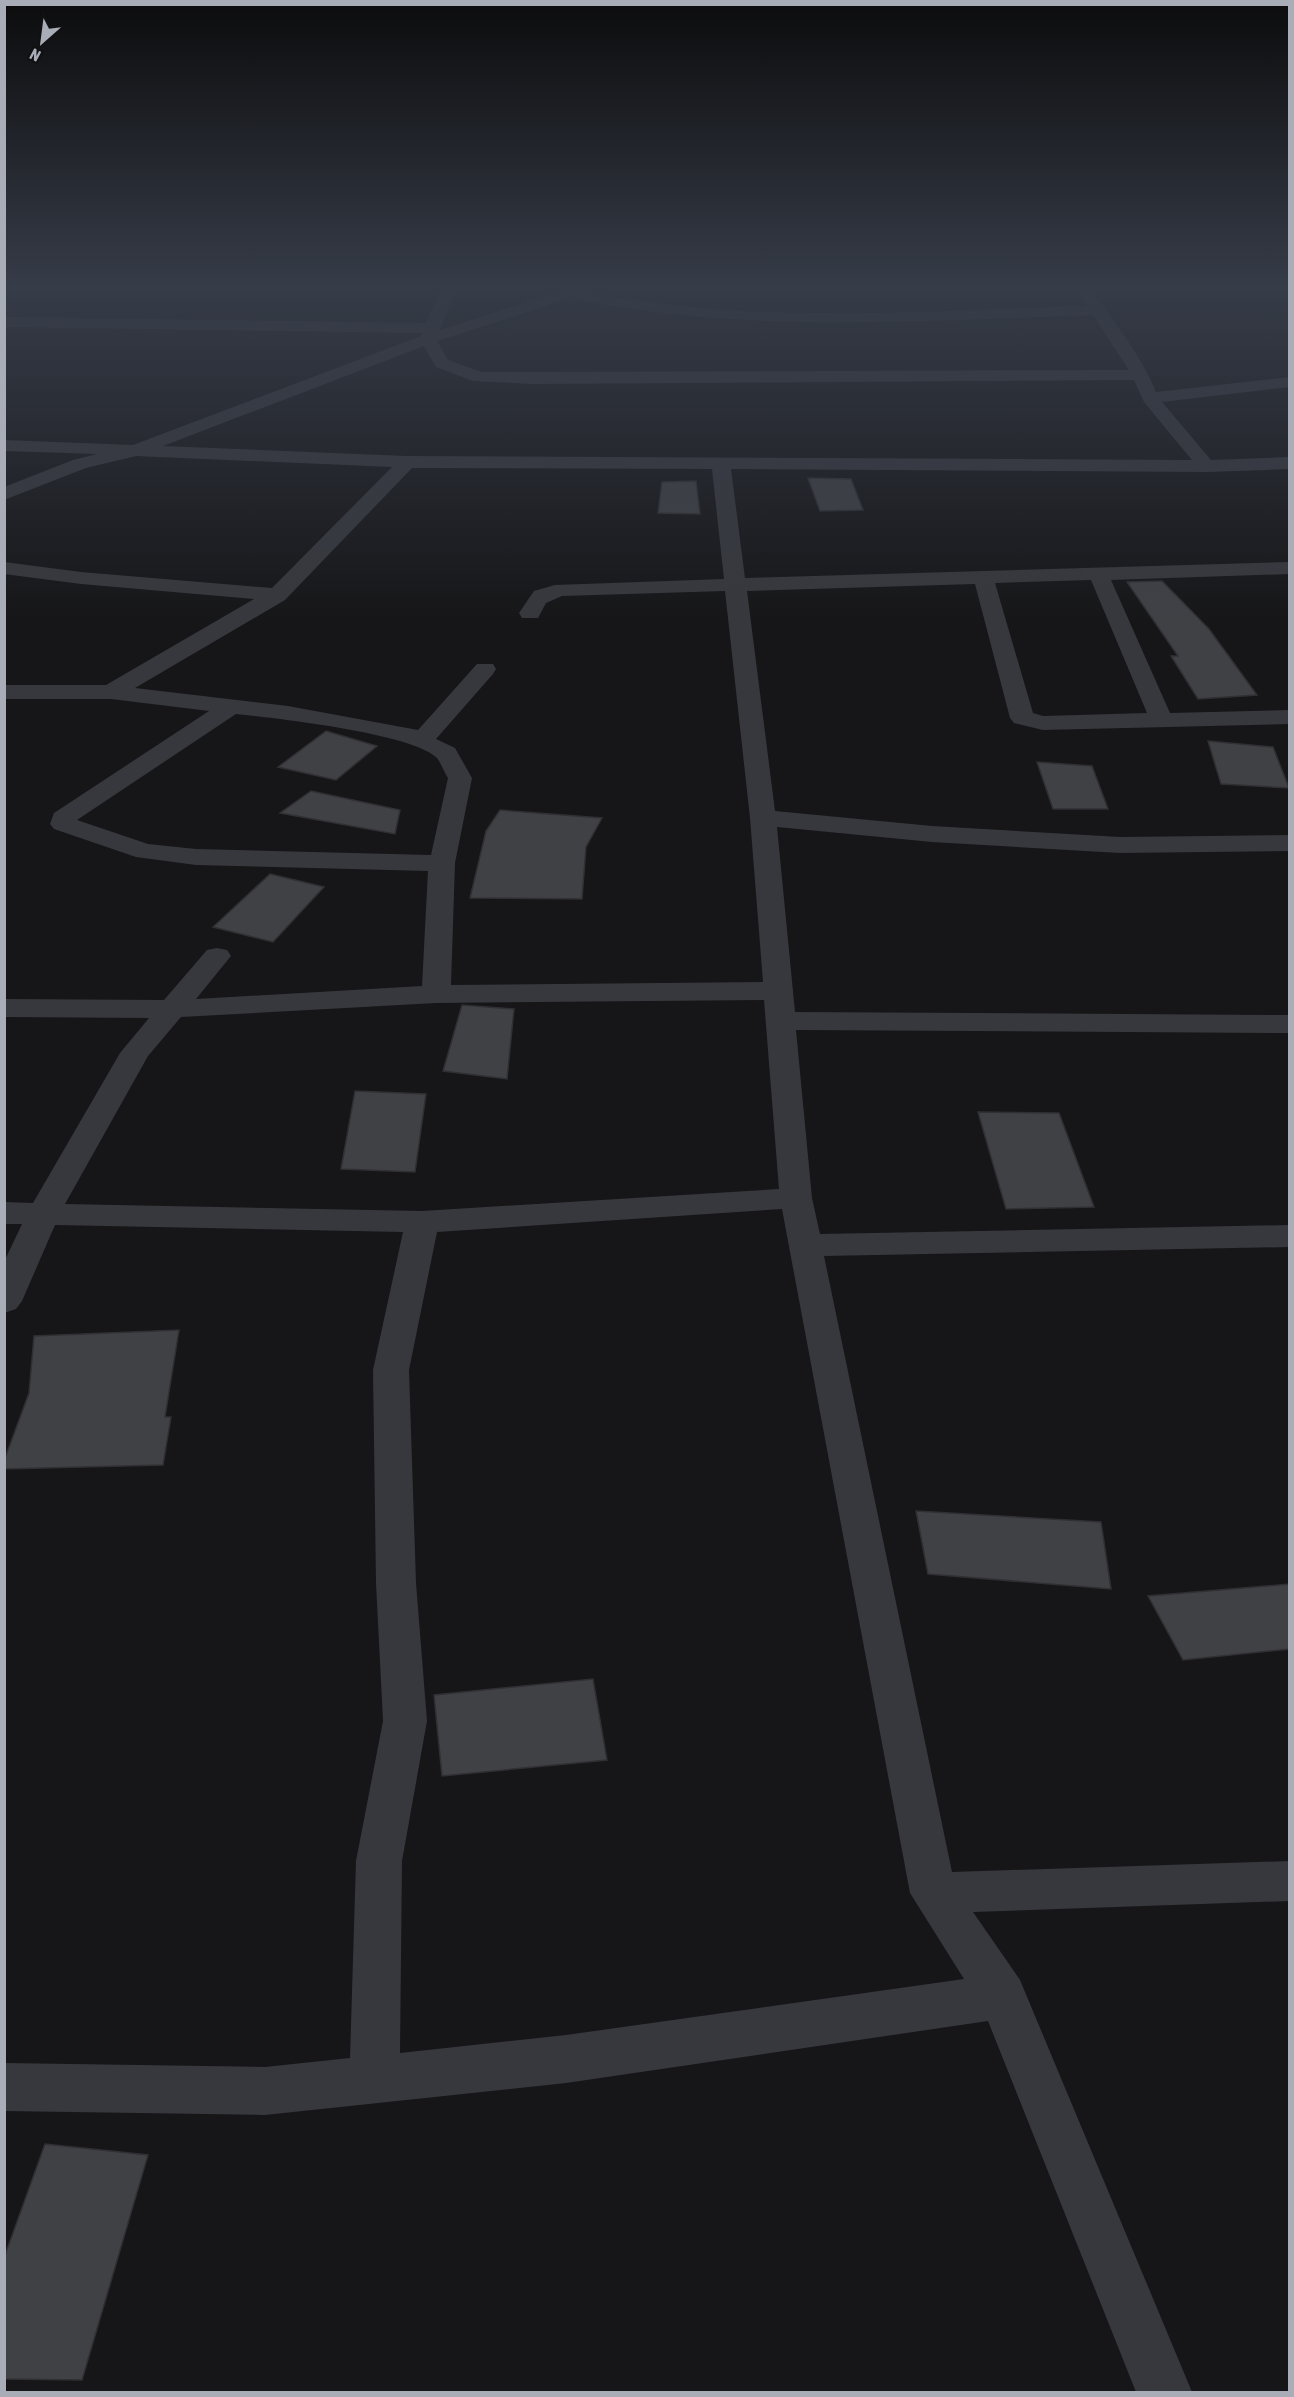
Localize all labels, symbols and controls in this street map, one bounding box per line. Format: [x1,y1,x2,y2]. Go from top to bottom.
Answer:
north arrow [12,12,72,72]
text: N [27,45,43,65]

